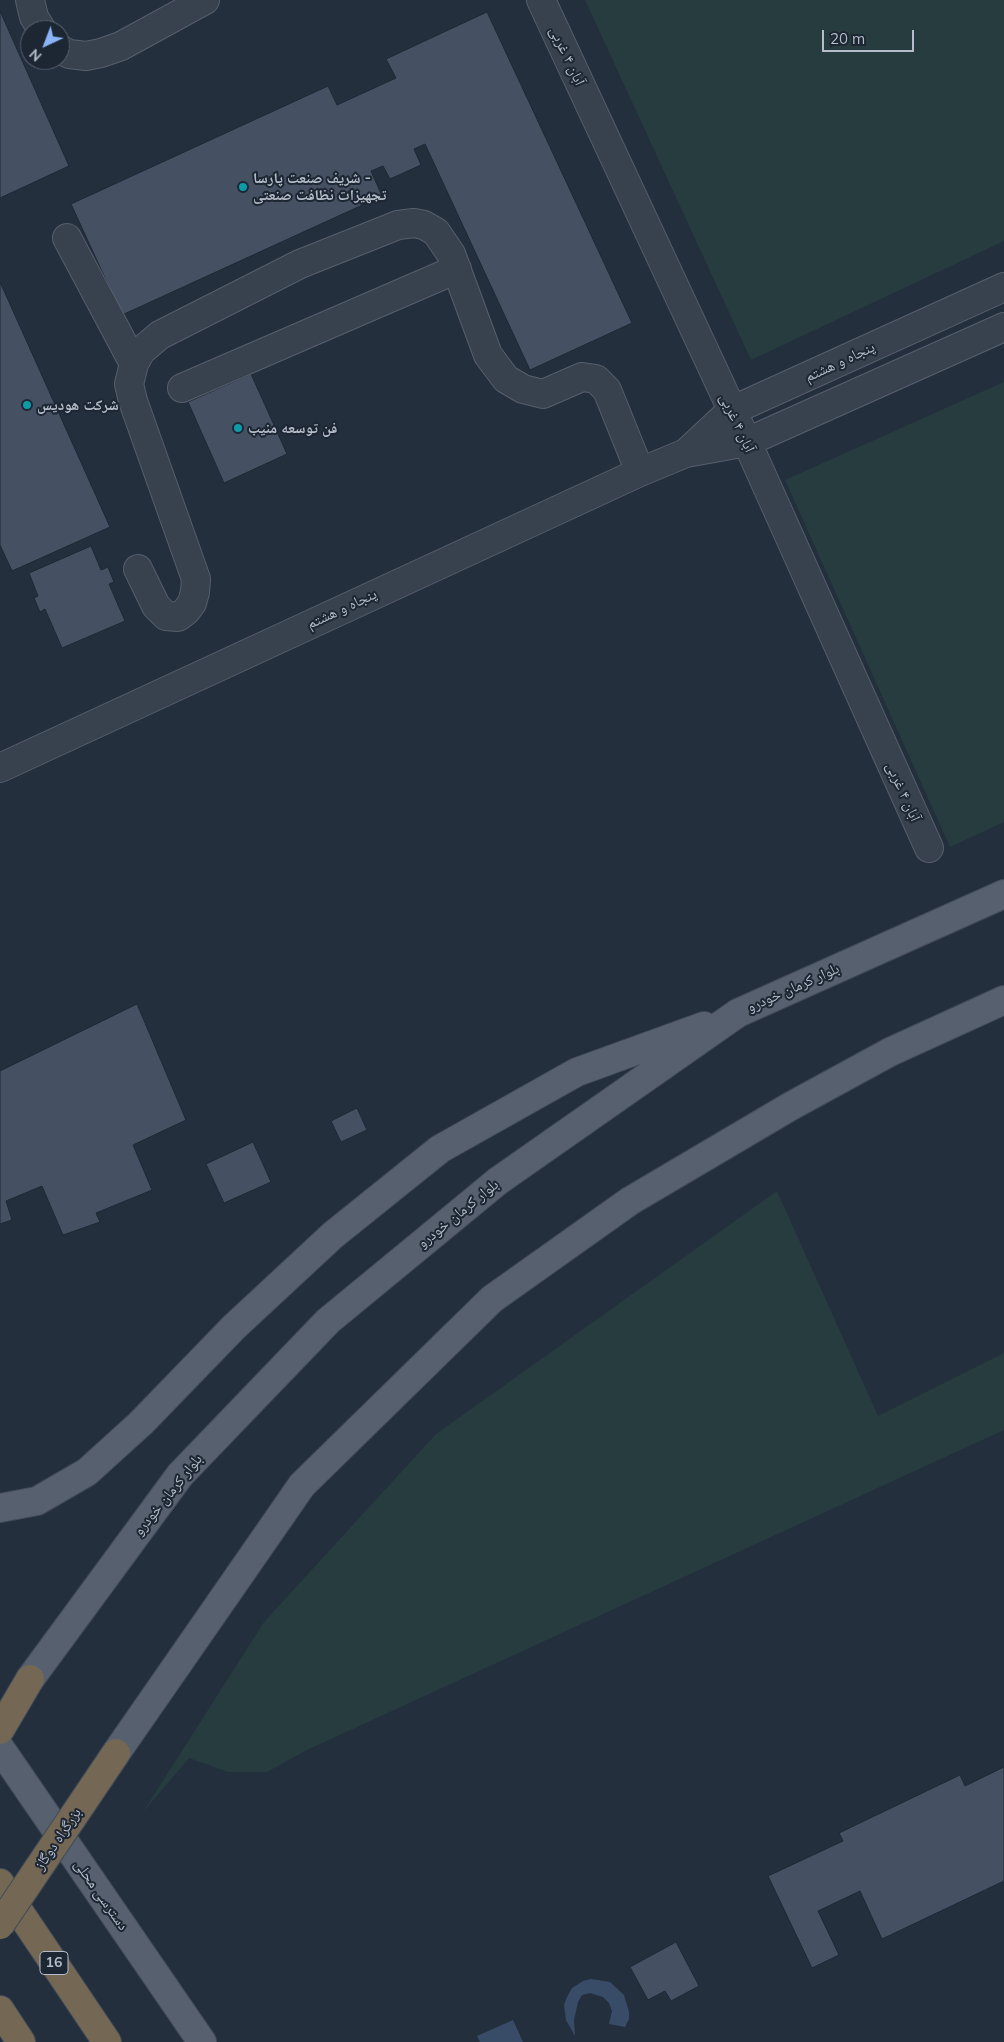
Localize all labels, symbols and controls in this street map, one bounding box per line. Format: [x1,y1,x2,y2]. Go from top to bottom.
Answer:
north arrow [20,20,70,70]
scale bar [824,20,916,52]
street label: آبان ۴ غربی [546,24,588,88]
text: 20 m [830,29,865,48]
text: N [25,45,45,65]
place label: شریف صنعت پارسا - تجهیزات نظافت صنعتی [253,169,386,204]
marker: شریف صنعت پارسا - تجهیزات نظافت صنعتی [237,181,249,193]
street label: پنجاه و هشتم [802,338,878,386]
street label: آبان ۴ غربی [716,391,758,455]
place label: شرکت هودیس [37,396,119,414]
marker: شرکت هودیس [21,399,33,411]
place label: فن توسعه منیب [248,419,337,437]
marker: فن توسعه منیب [232,422,244,434]
street label: پنجاه و هشتم [304,585,380,633]
street label: آبان ۴ غربی [882,760,924,824]
street label: بلوار کرمان خودرو [744,960,842,1016]
street label: بلوار کرمان خودرو [414,1176,502,1252]
street label: بلوار کرمان خودرو [130,1451,206,1539]
street label: بزرگراه دوگاز [31,1805,85,1873]
street label: دسترسی محلی [70,1856,132,1934]
road number: 16 [40,1952,68,1975]

